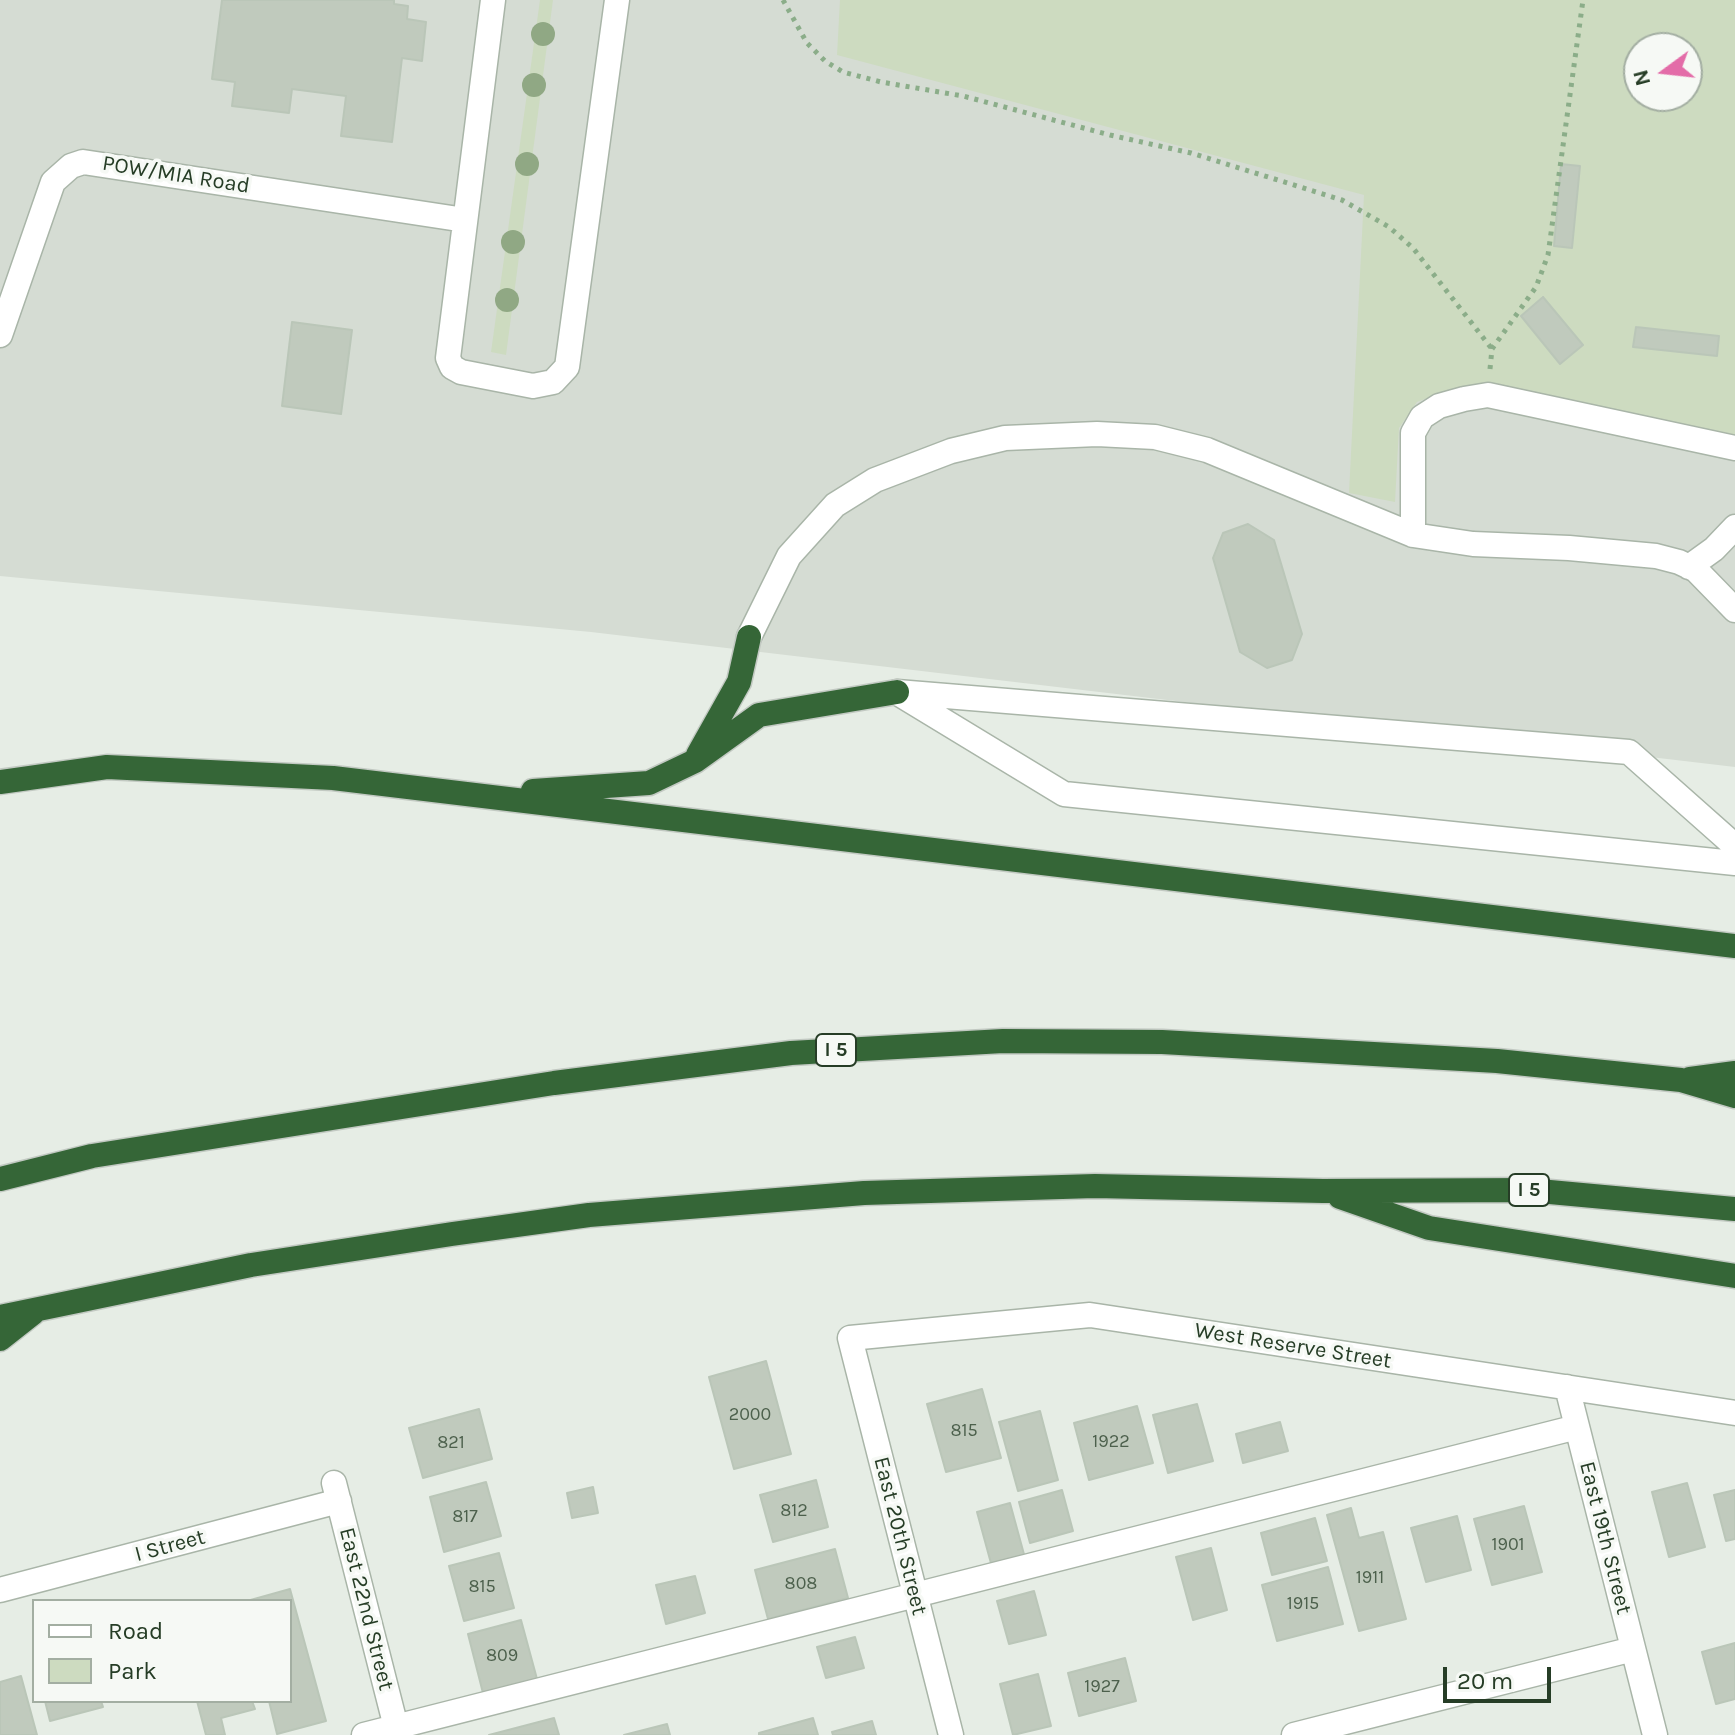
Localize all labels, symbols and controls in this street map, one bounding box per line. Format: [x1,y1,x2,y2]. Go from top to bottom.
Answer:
north arrow [1623,32,1703,112]
text: N [1627,67,1656,89]
street label: POW/MIA Road [100,150,252,200]
road number: I 5 [816,1034,856,1066]
road number: I 5 [1509,1174,1549,1206]
street label: West Reserve Street [1193,1317,1393,1375]
house number: 2000 [729,1404,771,1426]
house number: 815 [950,1420,978,1442]
house number: 1922 [1092,1431,1130,1453]
house number: 821 [437,1432,465,1454]
street label: East 20th Street [868,1454,932,1618]
street label: East 19th Street [1573,1459,1637,1617]
house number: 812 [780,1500,808,1522]
house number: 817 [452,1506,478,1528]
street label: I Street [132,1524,208,1568]
street label: East 22nd Street [333,1525,399,1693]
house number: 1901 [1491,1534,1525,1556]
house number: 1911 [1356,1567,1384,1589]
house number: 808 [785,1573,817,1595]
house number: 815 [468,1576,496,1598]
house number: 1915 [1287,1593,1319,1615]
legend [32,1599,292,1703]
text: Road [108,1617,163,1645]
house number: 809 [486,1645,518,1667]
scale bar [1447,1651,1555,1701]
text: Park [108,1657,157,1685]
text: 20 m [1457,1667,1513,1695]
house number: 1927 [1084,1676,1120,1698]

